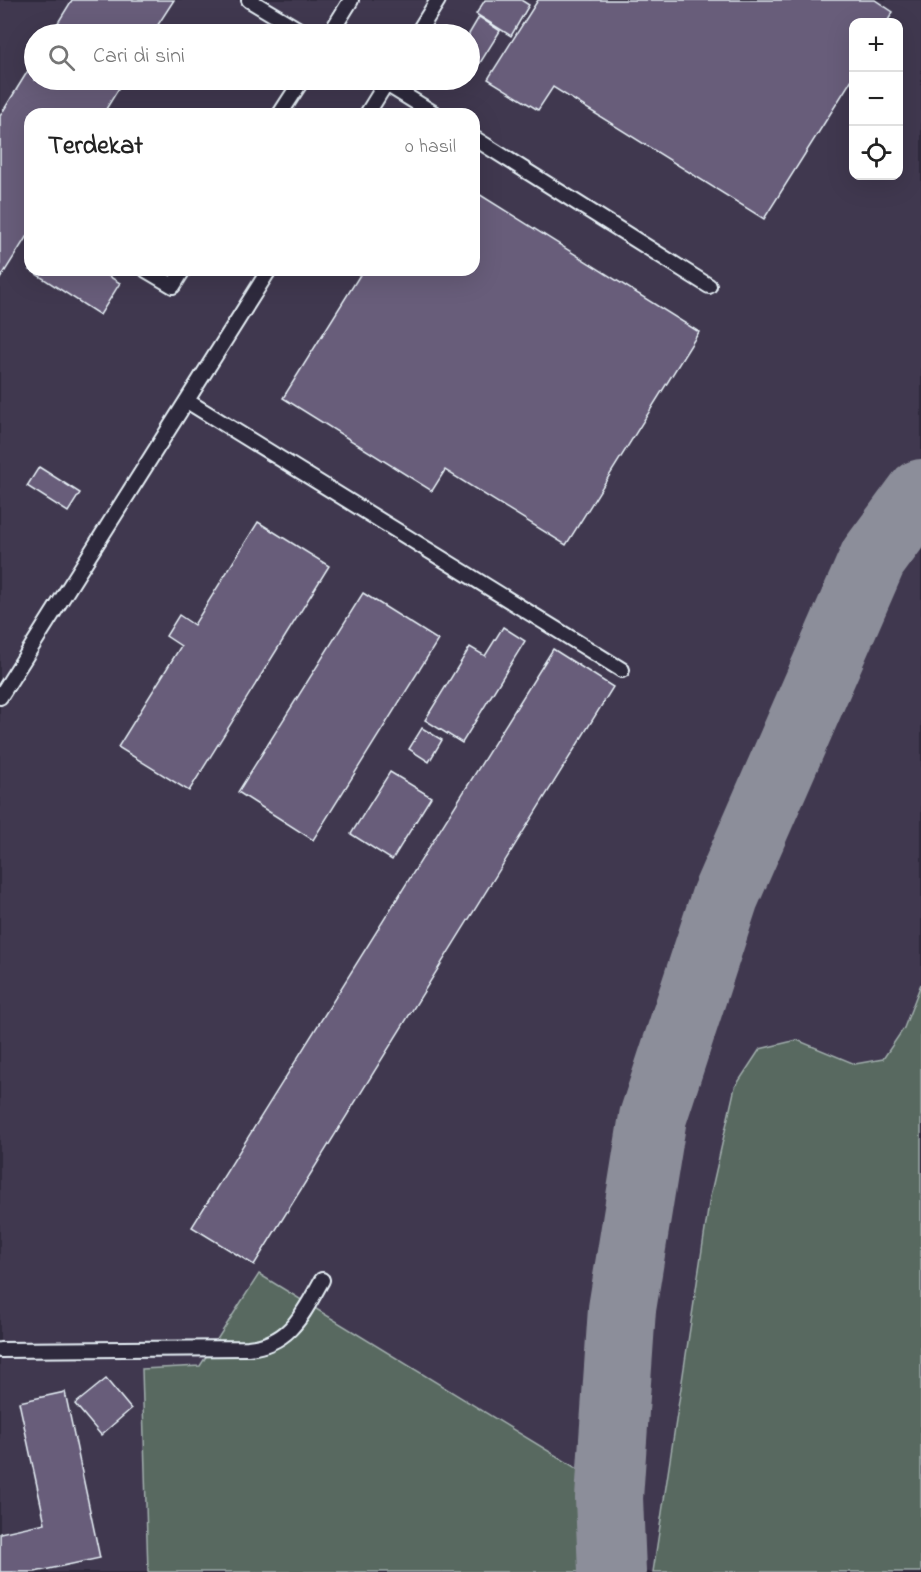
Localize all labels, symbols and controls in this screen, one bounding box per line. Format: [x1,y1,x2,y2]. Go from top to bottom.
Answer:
map controls [849,18,903,180]
button: + [849,18,903,72]
search box [24,24,480,90]
icon: search [45,41,78,74]
text: Cari di sini [93,41,185,73]
button: − [849,72,903,126]
button: locate [849,126,903,180]
text: Terdekat [48,128,143,166]
text: 0 hasil [405,133,456,162]

